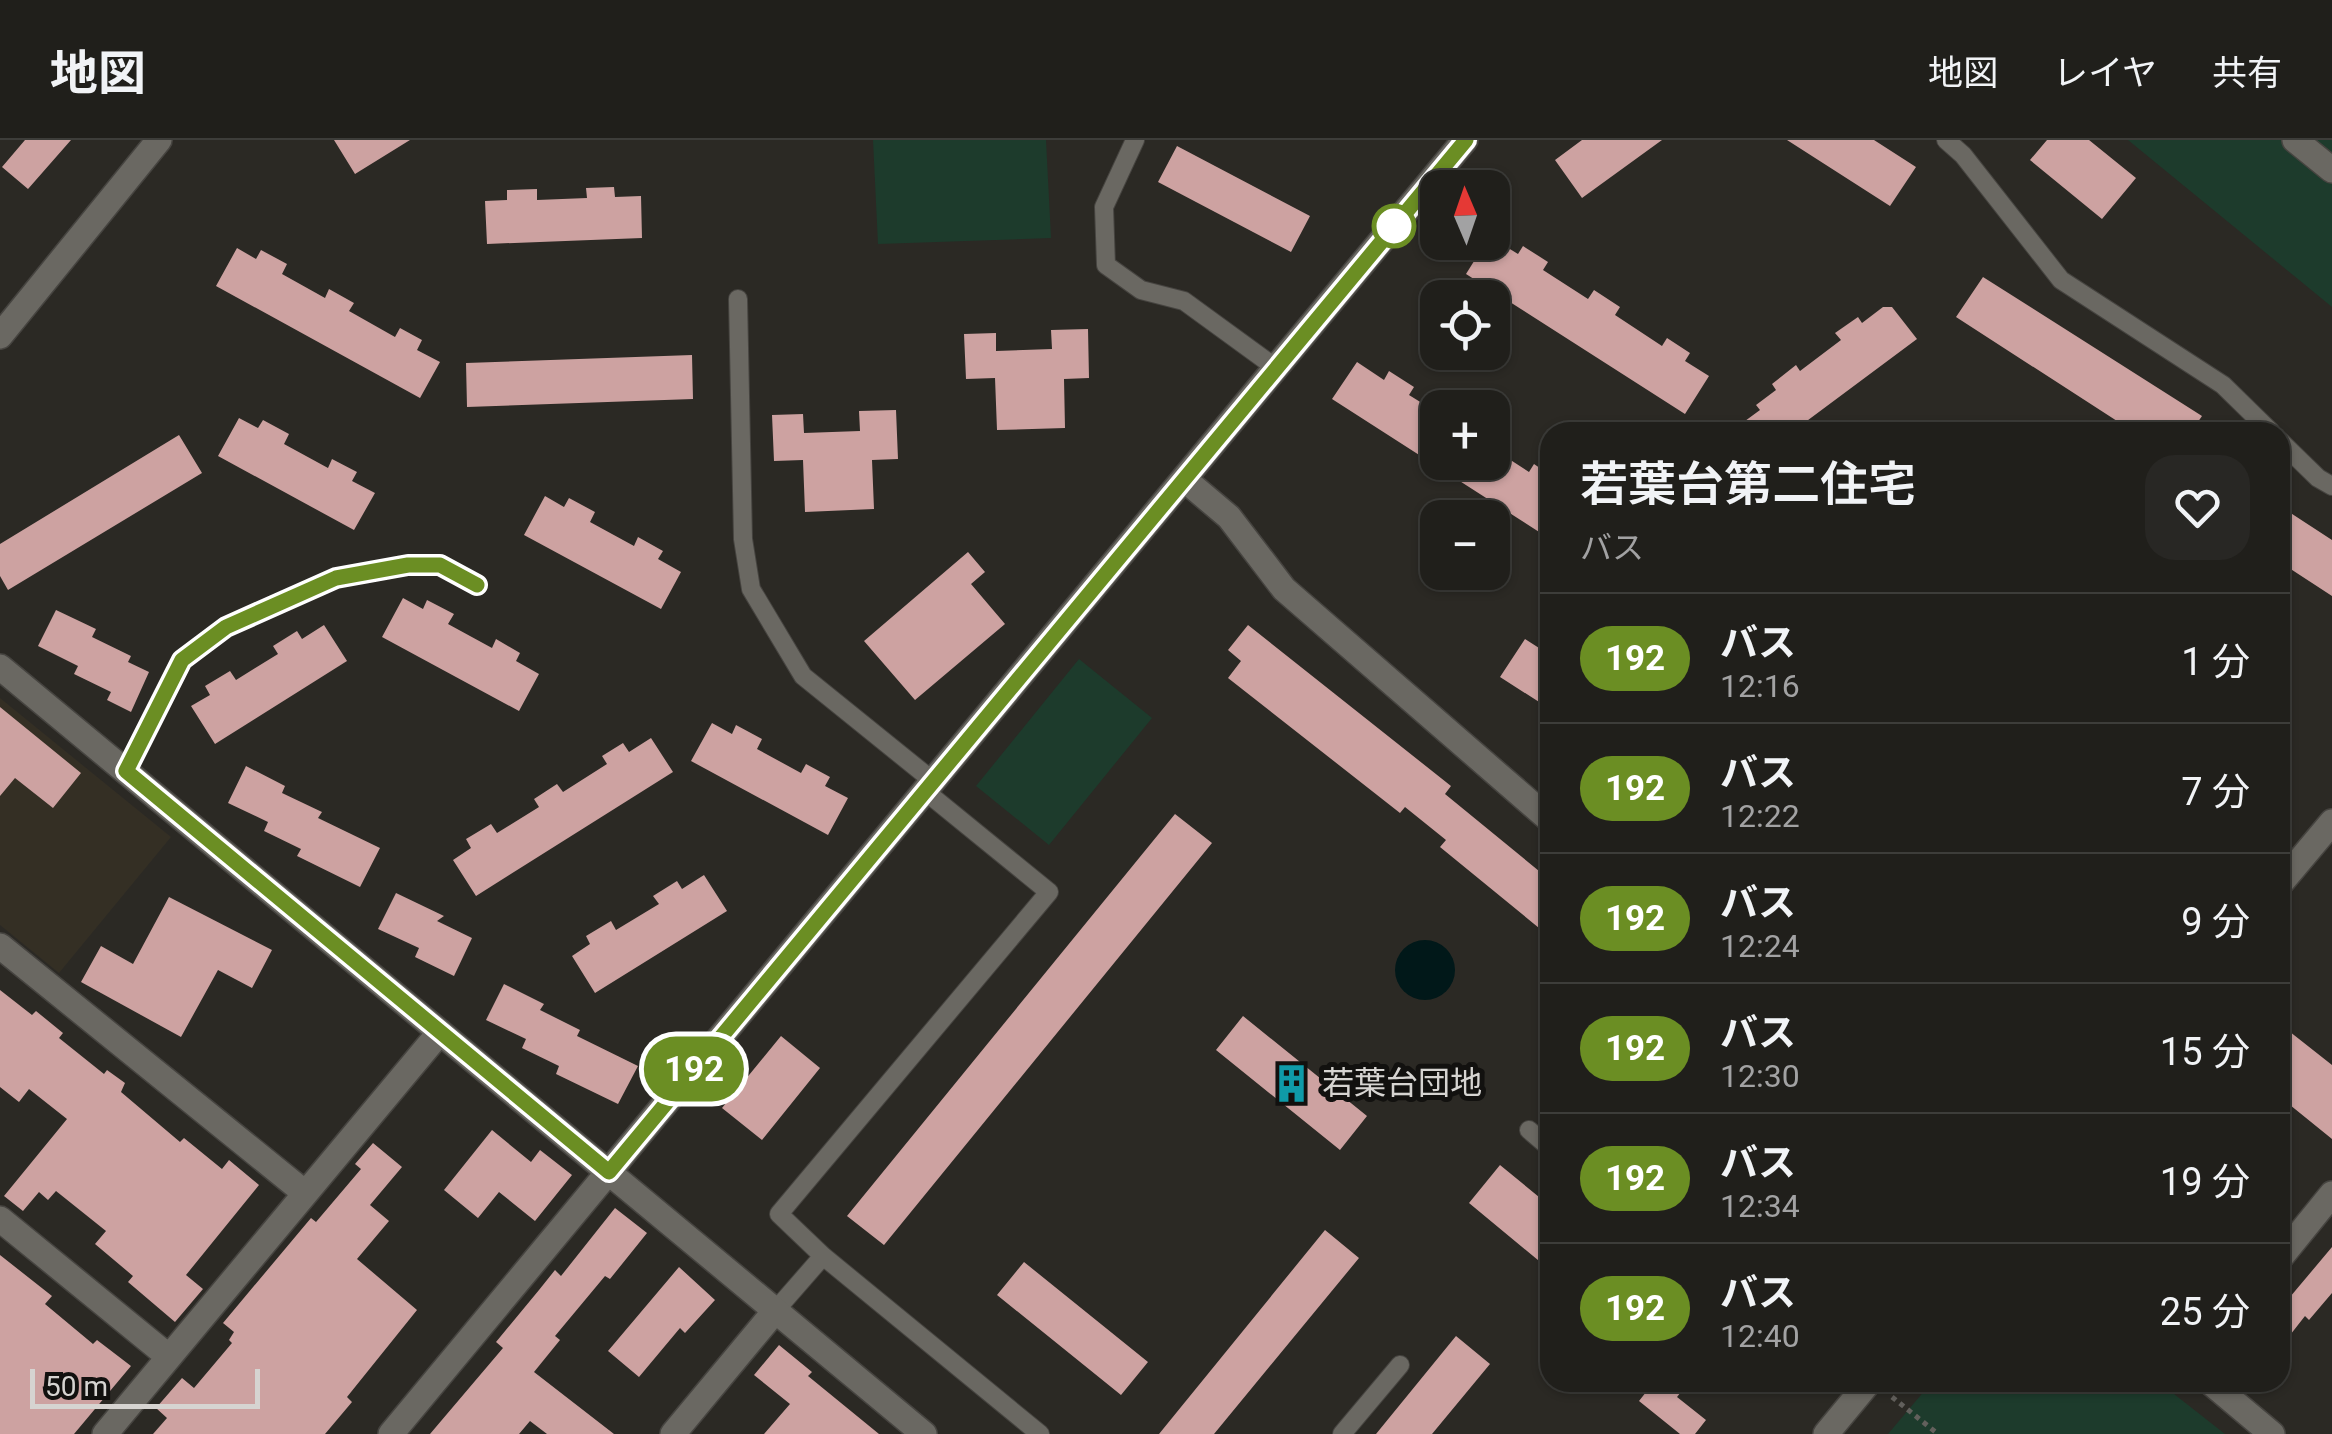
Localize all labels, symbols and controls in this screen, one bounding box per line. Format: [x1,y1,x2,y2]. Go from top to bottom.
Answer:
text: 地図 [50,45,146,102]
text: 地図 [1928,53,1998,94]
text: レイヤ [2053,53,2157,94]
text: 共有 [2212,53,2282,94]
north arrow [1420,170,1510,260]
map controls [1420,170,1510,590]
unlabelled marker [1373,205,1415,247]
button: locate [1420,280,1510,370]
button: + [1420,390,1510,480]
button: heart [2145,455,2250,560]
text: 若葉台第二住宅 [1580,456,1916,513]
button: − [1420,500,1510,590]
text: バス [1580,529,1644,567]
text: バス [1720,621,1796,665]
text: 192 [1605,638,1665,679]
text: 1 分 [2181,640,2250,684]
text: 12:16 [1720,667,1800,705]
text: バス [1720,751,1796,795]
text: 192 [1605,768,1665,809]
text: 7 分 [2181,770,2250,814]
text: 12:22 [1720,797,1800,835]
text: バス [1720,881,1796,925]
text: 192 [1605,898,1665,939]
text: 9 分 [2181,900,2250,944]
text: 12:24 [1720,927,1800,965]
text: バス [1720,1011,1796,1055]
text: 192 [1605,1028,1665,1069]
text: 15 分 [2160,1030,2250,1074]
line badge: 192 [636,1036,752,1102]
text: 192 [664,1049,724,1090]
text: 12:30 [1720,1057,1800,1095]
building icon: 若葉台団地 [1271,1062,1313,1104]
place label: 若葉台団地 [1322,1064,1482,1102]
text: バス [1720,1141,1796,1185]
text: 192 [1605,1158,1665,1199]
text: 19 分 [2160,1160,2250,1204]
text: 12:34 [1720,1187,1800,1225]
text: バス [1720,1271,1796,1315]
text: 192 [1605,1288,1665,1329]
text: 25 分 [2160,1290,2250,1334]
text: 12:40 [1720,1317,1800,1355]
scale bar [30,1364,260,1408]
text: 50 m [45,1370,108,1403]

